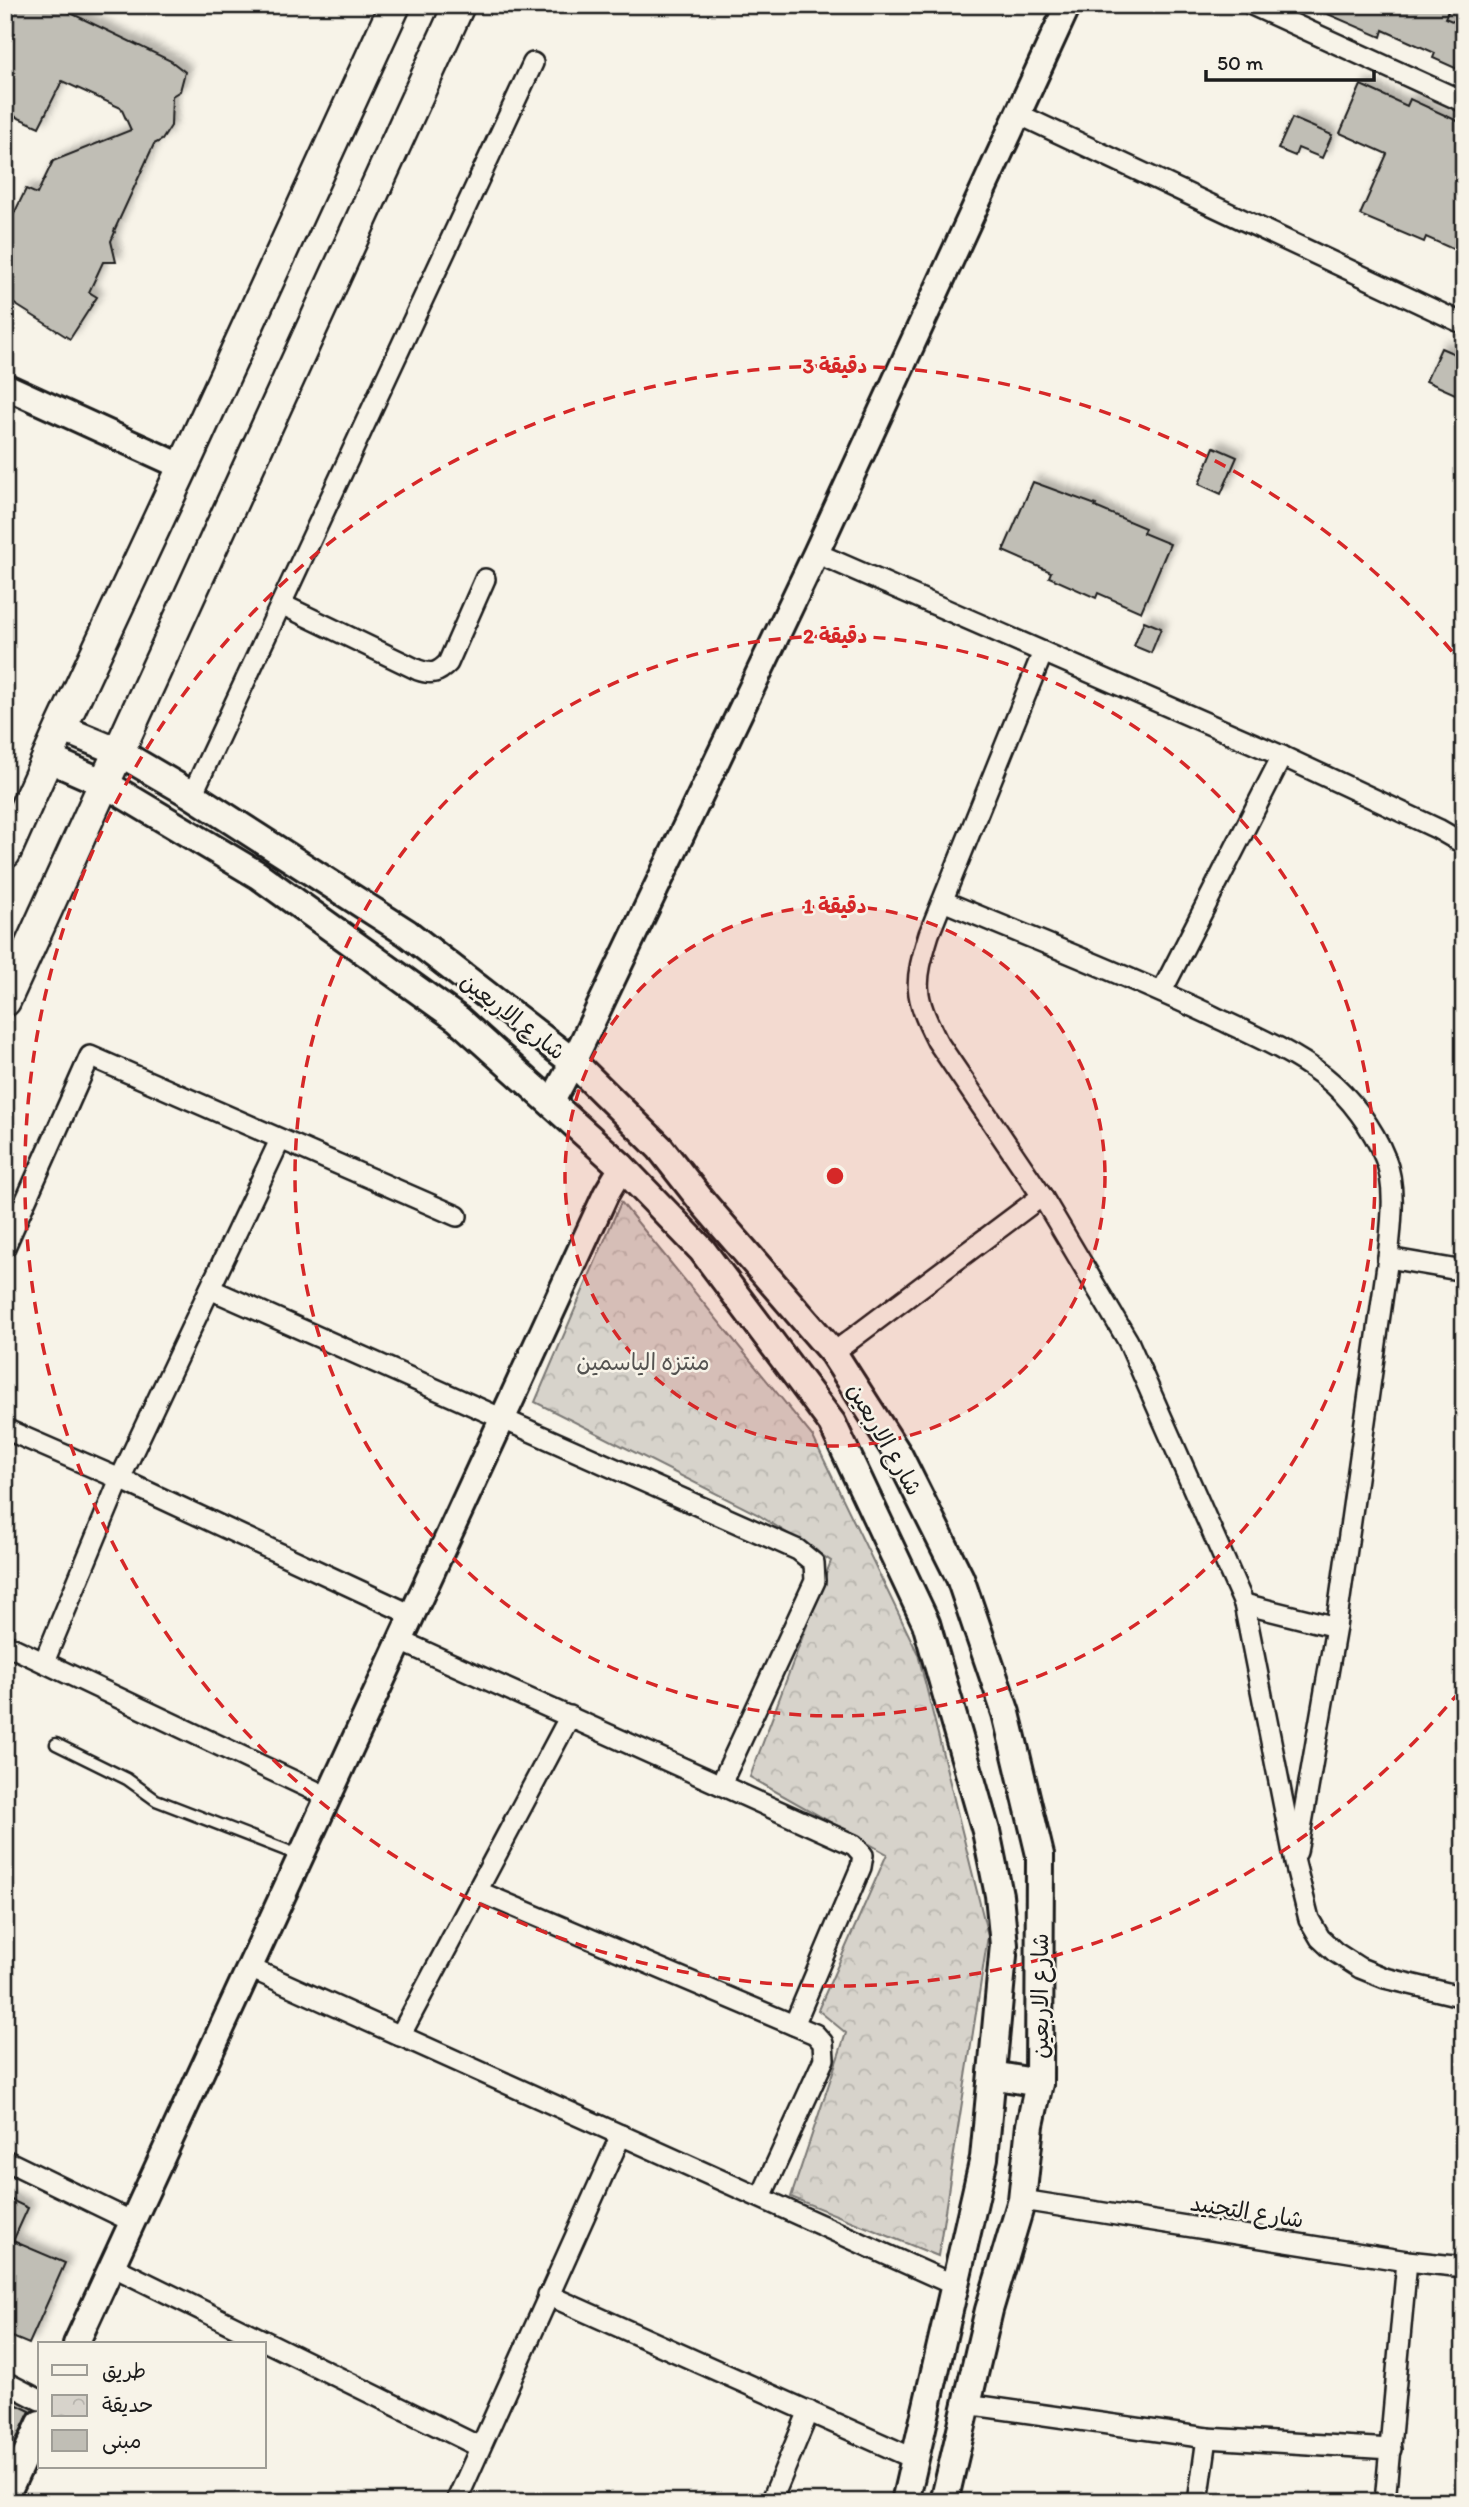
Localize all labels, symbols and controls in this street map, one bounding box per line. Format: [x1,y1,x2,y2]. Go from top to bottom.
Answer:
scale bar [1206,38,1374,82]
text: 50 m [1217,50,1264,75]
text: 3 دقيقة [803,353,867,379]
text: 2 دقيقة [803,623,867,649]
text: 1 دقيقة [804,893,866,919]
street label: شارع الاربعين [454,966,571,1067]
centre of rings [823,1164,847,1188]
park label: منتزه الياسمين [576,1348,710,1376]
street label: شارع الاربعين [840,1378,928,1501]
street label: شارع الاربعين [1026,1933,1056,2059]
street label: شارع التجنيد [1188,2188,1306,2236]
legend [38,2342,266,2468]
text: طريق [102,2358,146,2383]
text: حديقة [102,2392,153,2417]
text: مبنى [102,2428,141,2455]

